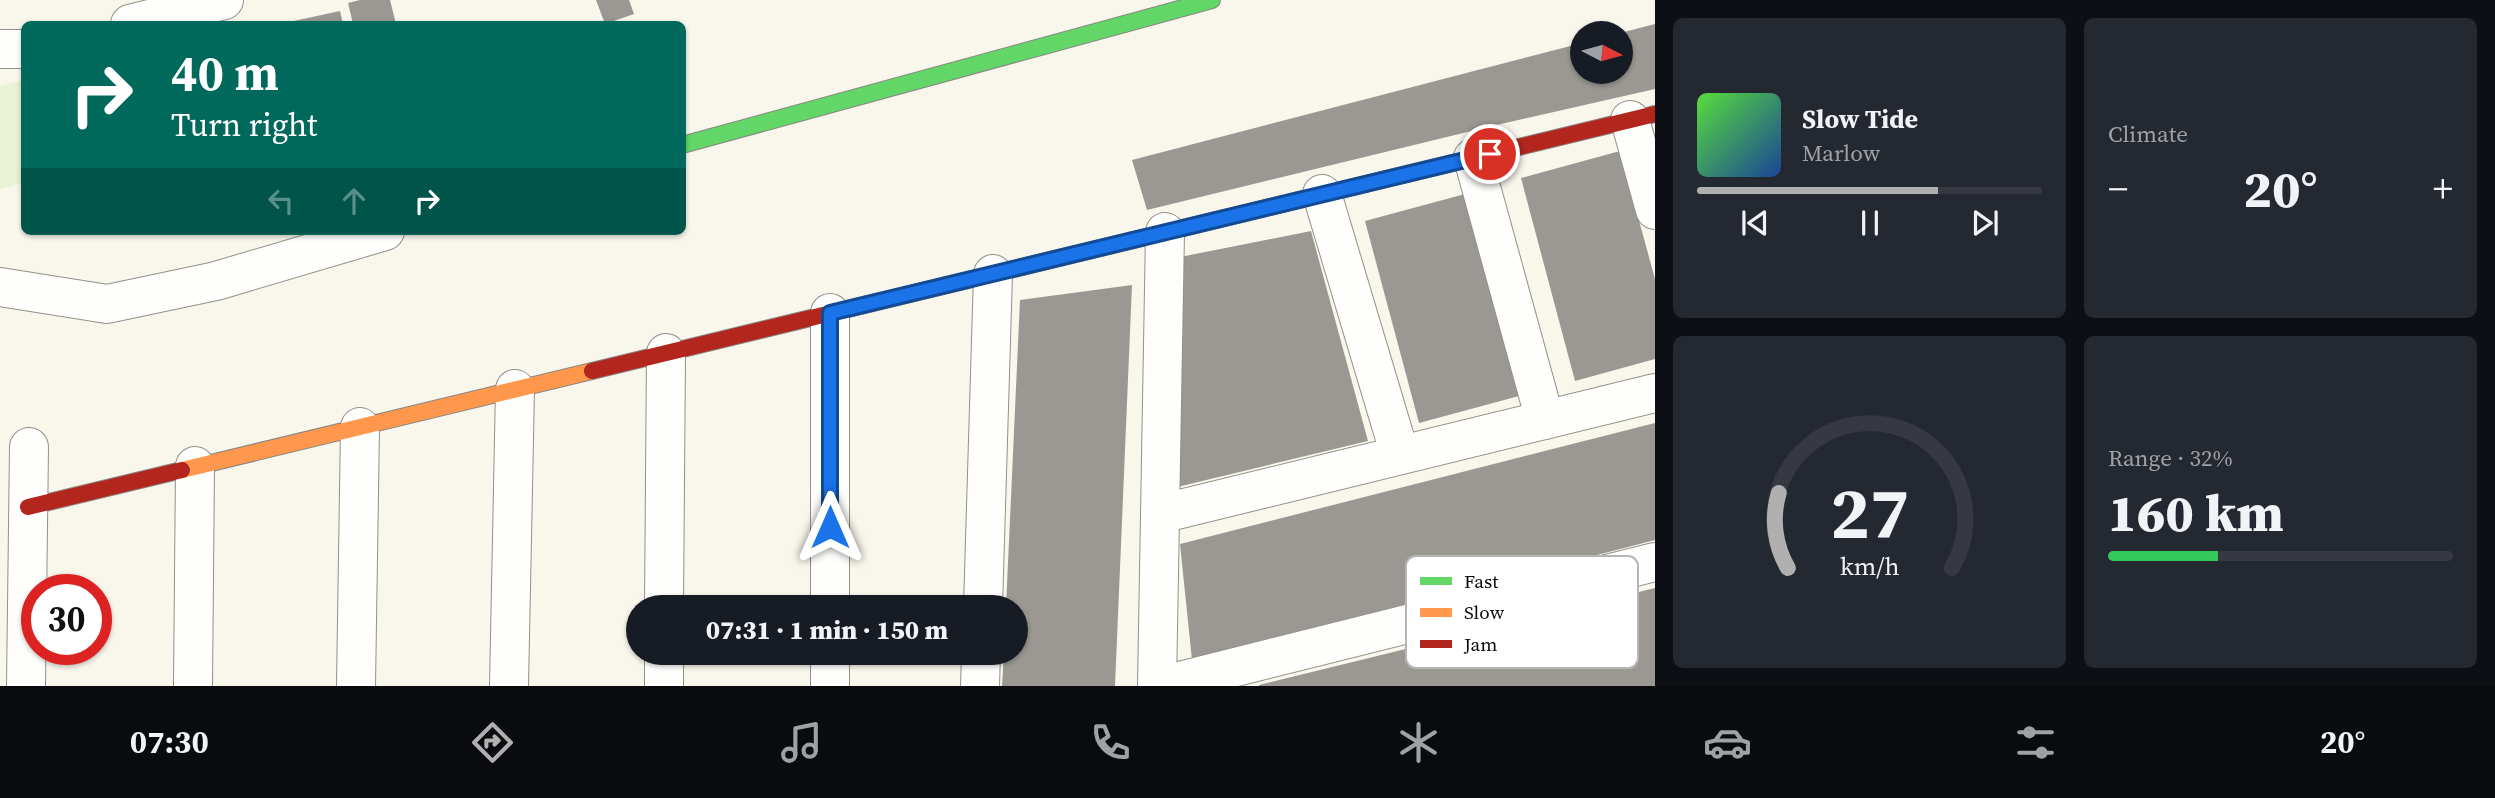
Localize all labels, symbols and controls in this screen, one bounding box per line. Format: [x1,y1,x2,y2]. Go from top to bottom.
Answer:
north arrow [1570,21,1633,84]
map controls [1570,21,1633,84]
text: 40 m [171,39,279,106]
icon: right [56,49,147,140]
text: Slow Tide [1802,101,1918,137]
text: Turn right [171,103,317,147]
text: Climate [2108,118,2188,150]
pin [1460,124,1520,184]
icon: arrive [1471,135,1509,173]
text: Marlow [1802,137,1880,169]
text: 20° [2243,153,2318,224]
text: − [2108,163,2128,215]
text: + [2433,163,2453,215]
icon: left [262,182,300,220]
icon: ahead [335,182,373,220]
icon: right [408,182,446,220]
icon: previous [1736,204,1774,242]
icon: pause [1851,204,1889,242]
icon: next [1966,204,2004,242]
text: Range · 32% [2108,442,2233,474]
text: 27 [1830,463,1909,562]
text: 160 km [2108,477,2284,548]
position arrow [793,490,867,564]
text: km/h [1840,549,1899,583]
legend [1406,556,1638,668]
text: Fast [1464,568,1499,594]
speed limit sign: 30 [21,574,112,665]
text: Slow [1464,599,1505,625]
text: 07:31 · 1 min · 150 m [706,612,948,648]
text: Jam [1463,631,1497,657]
icon: directions [468,718,517,767]
icon: music [777,718,826,767]
icon: phone [1086,718,1135,767]
icon: climate [1394,718,1443,767]
icon: car [1703,718,1752,767]
icon: filters [2011,718,2060,767]
text: 07:30 [130,720,209,764]
text: 20° [2320,720,2365,764]

